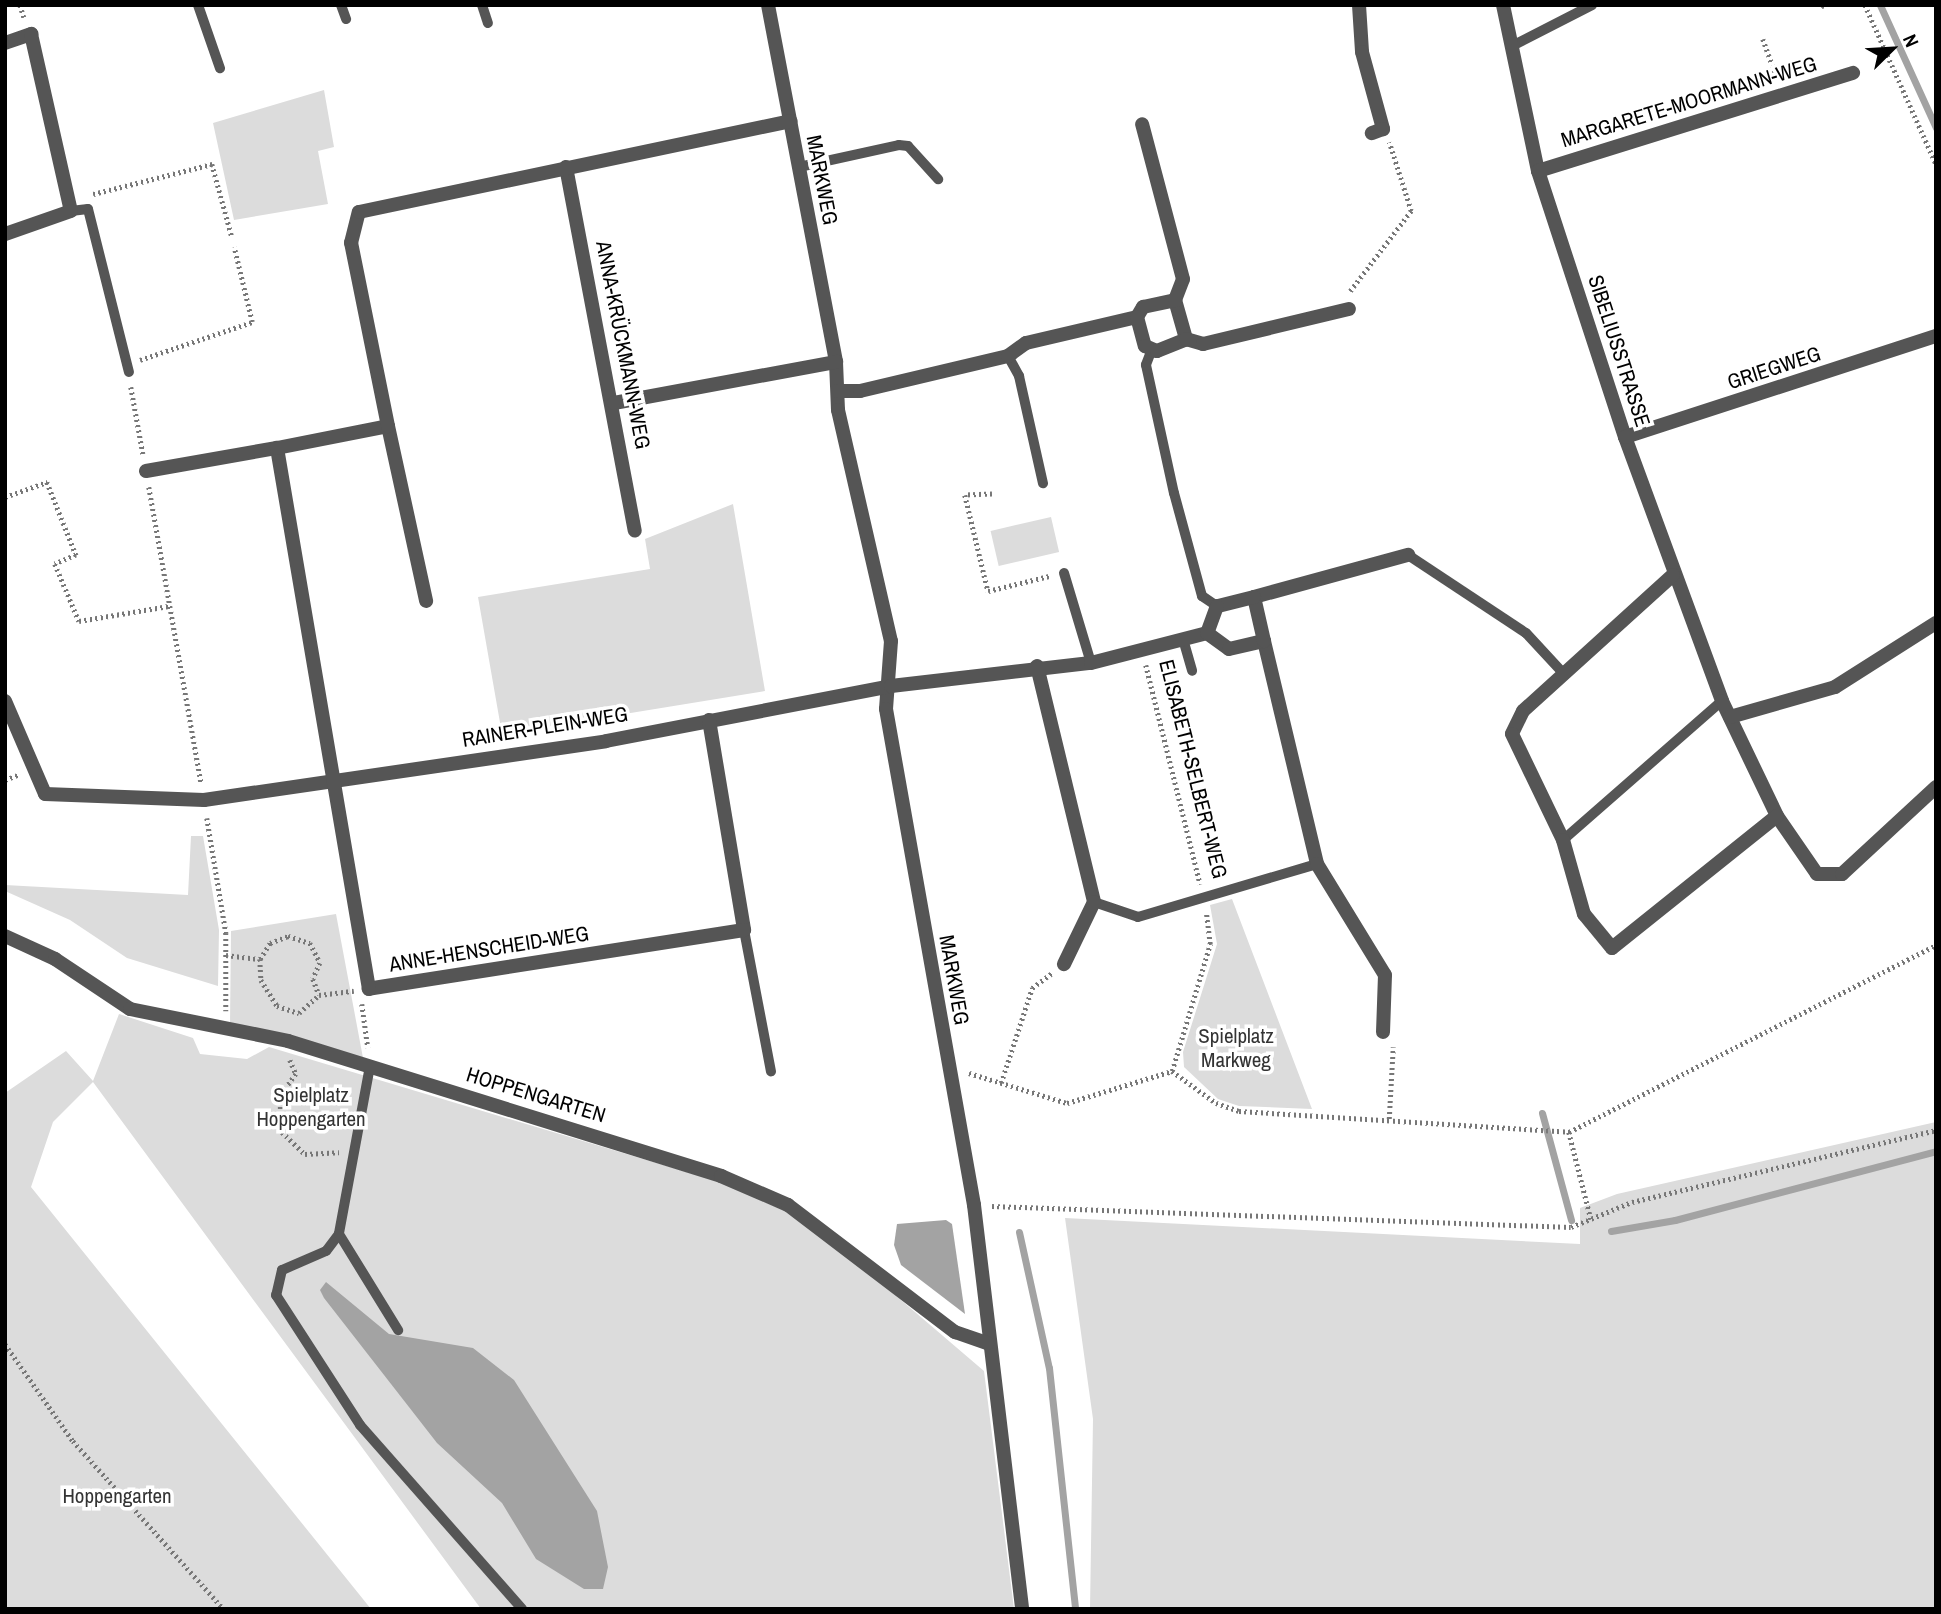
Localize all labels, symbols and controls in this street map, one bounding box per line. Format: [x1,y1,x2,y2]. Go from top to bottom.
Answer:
north arrow [1857,14,1927,84]
text: N [1897,30,1925,51]
street label: MARGARETE-MOORMANN-WEG [1558,51,1820,153]
street label: MARKWEG [801,133,843,227]
street label: ANNA-KRÜCKMANN-WEG [590,239,656,451]
street label: SIBELIUSSTRASSE [1583,272,1655,430]
street label: GRIEGWEG [1724,341,1824,395]
street label: ELISABETH-SELBERT-WEG [1154,657,1232,881]
street label: RAINER-PLEIN-WEG [460,701,630,753]
street label: ANNE-HENSCHEID-WEG [387,921,591,977]
street label: MARKWEG [934,933,974,1027]
park label: Spielplatz Markweg [1198,1023,1274,1073]
street label: HOPPENGARTEN [463,1062,609,1128]
park label: Spielplatz Hoppengarten [256,1082,366,1132]
park label: Hoppengarten [62,1483,172,1509]

